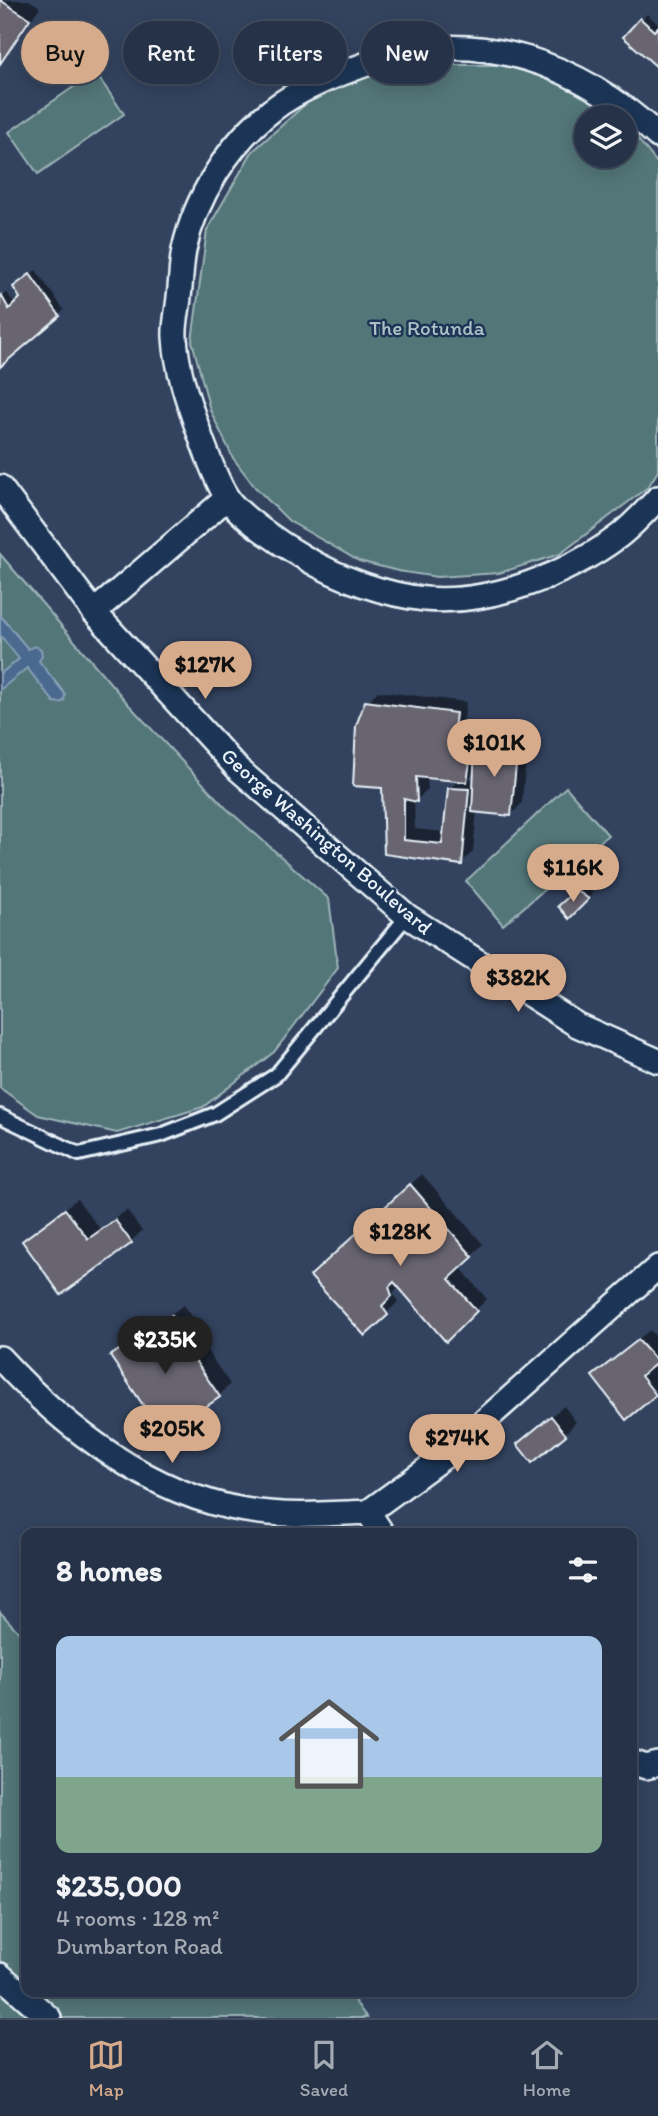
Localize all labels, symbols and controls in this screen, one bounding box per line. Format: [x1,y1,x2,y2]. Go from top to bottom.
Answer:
chip: Buy [21,21,109,84]
chip: Rent [123,21,219,84]
chip: Filters [233,21,347,84]
chip: New [361,21,453,84]
map controls [574,105,637,168]
button: layers [574,105,637,168]
park label: The Rotunda [369,315,485,340]
pin: $127K [156,642,254,701]
text: $127K [175,650,235,678]
pin: $101K [445,720,543,779]
text: $101K [463,728,525,756]
street label: George Washington Boulevard [216,743,438,940]
pin: $116K [524,844,622,904]
text: $116K [543,853,603,881]
pin: $382K [469,954,567,1014]
text: $382K [486,963,550,991]
pin: $128K [351,1208,449,1268]
text: $128K [369,1217,431,1245]
pin: $235K [116,1316,214,1376]
text: $235K [133,1325,197,1353]
pin: $205K [123,1406,221,1465]
text: $205K [140,1414,204,1442]
pin: $274K [408,1414,506,1474]
text: $274K [425,1423,489,1451]
icon: filters [564,1551,602,1589]
text: 8 homes [56,1552,163,1589]
icon: home [266,1681,392,1807]
text: $235,000 [56,1867,182,1904]
text: 4 rooms · 128 m² [56,1904,219,1932]
text: Dumbarton Road [56,1932,223,1960]
tab: Map [87,2036,125,2101]
tab: Saved [300,2036,348,2101]
tab: Home [523,2036,571,2101]

